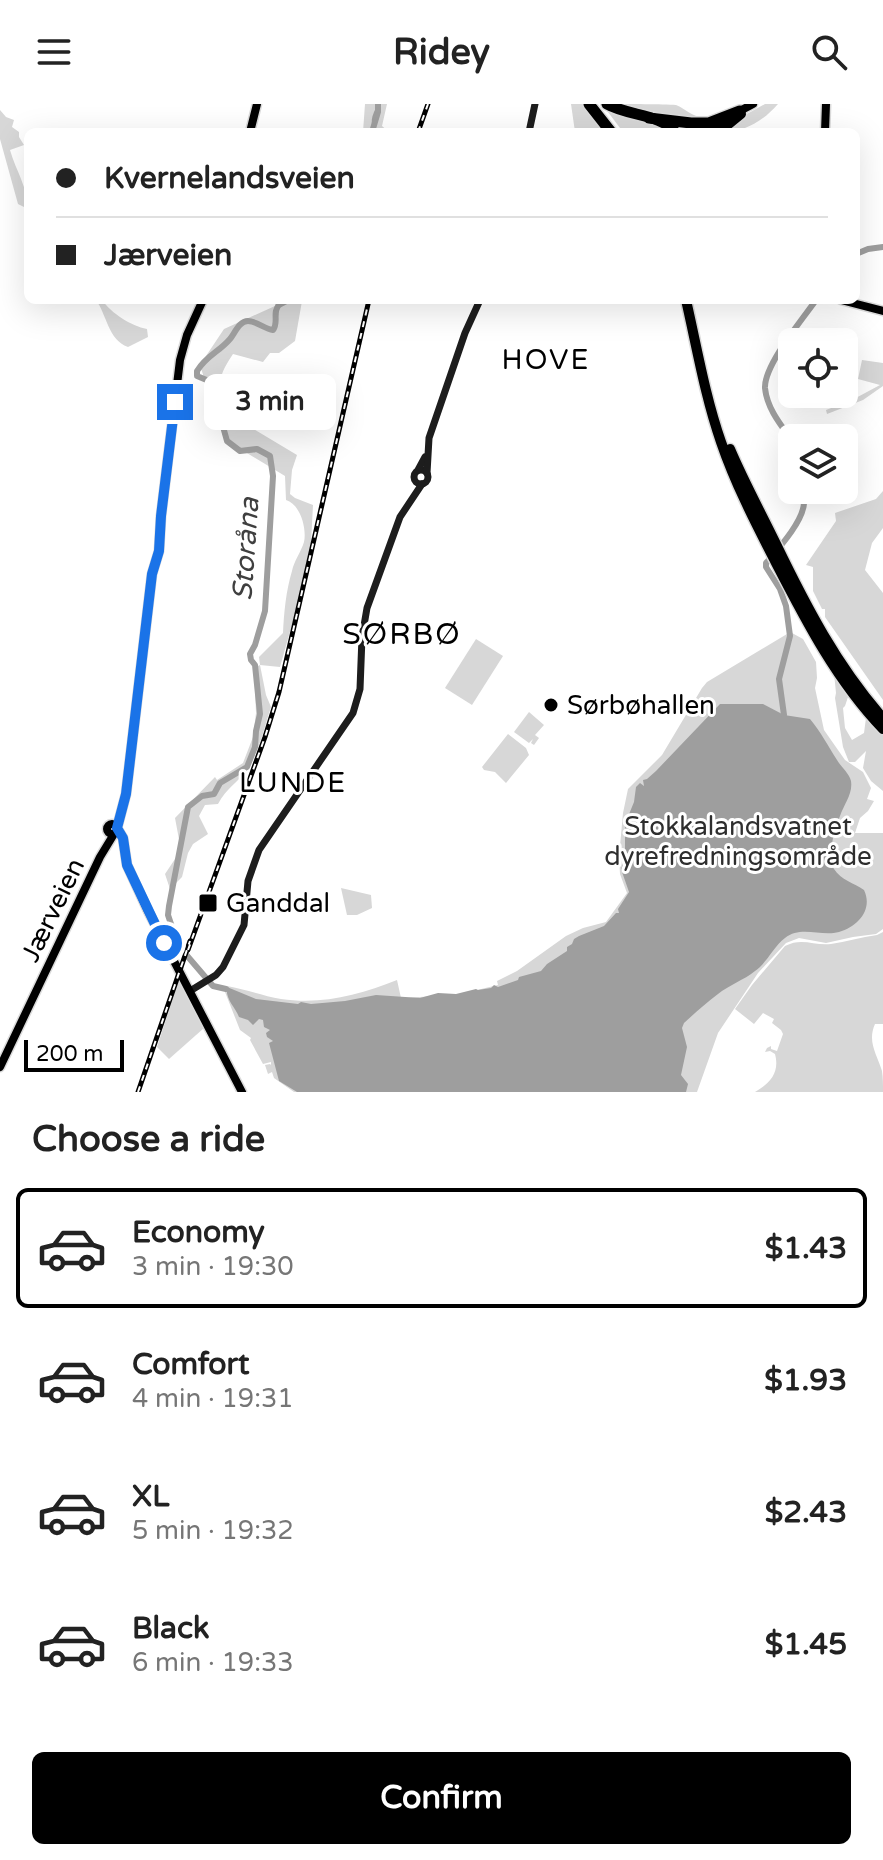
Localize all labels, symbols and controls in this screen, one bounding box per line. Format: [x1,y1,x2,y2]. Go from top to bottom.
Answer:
icon: menu [32,30,76,74]
icon: search [807,30,851,74]
text: Ridey [393,31,490,74]
text: Kvernelandsveien [104,160,355,197]
text: Jærveien [104,237,232,274]
map controls [778,328,858,504]
button: locate [778,328,858,408]
district label: HOVE [502,343,590,377]
callout: 3 min [203,374,335,430]
route end [157,384,193,420]
text: 3 min [235,386,305,417]
button: layers [778,424,858,504]
water label: Storåna [225,495,267,602]
district label: SØRBØ [342,616,462,653]
place label: Sørbøhallen [567,690,715,721]
marker: Sørbøhallen [542,696,560,714]
district label: LUNDE [239,766,347,800]
park label: Stokkalandsvatnet dyrefredningsområde [604,811,872,872]
street label: Jærveien [15,853,91,967]
place label: Ganddal [226,888,330,919]
marker: Ganddal [197,892,219,914]
route start [146,925,182,961]
scale bar [24,1036,124,1072]
text: 200 m [36,1041,103,1067]
text: Choose a ride [32,1118,265,1161]
icon: car [36,1212,108,1284]
text: Economy [132,1214,265,1251]
text: $1.43 [765,1230,847,1267]
text: 3 min · 19:30 [132,1251,294,1282]
icon: car [36,1344,108,1416]
text: Comfort [132,1346,250,1383]
text: $1.93 [764,1362,847,1399]
text: 4 min · 19:31 [132,1383,294,1414]
icon: car [36,1476,108,1548]
text: XL [132,1478,169,1515]
text: $2.43 [765,1494,847,1531]
text: 5 min · 19:32 [132,1515,294,1546]
icon: car [36,1608,108,1680]
text: Black [132,1610,209,1647]
text: $1.45 [765,1626,847,1663]
text: 6 min · 19:33 [132,1647,294,1678]
button: Confirm [32,1752,851,1844]

